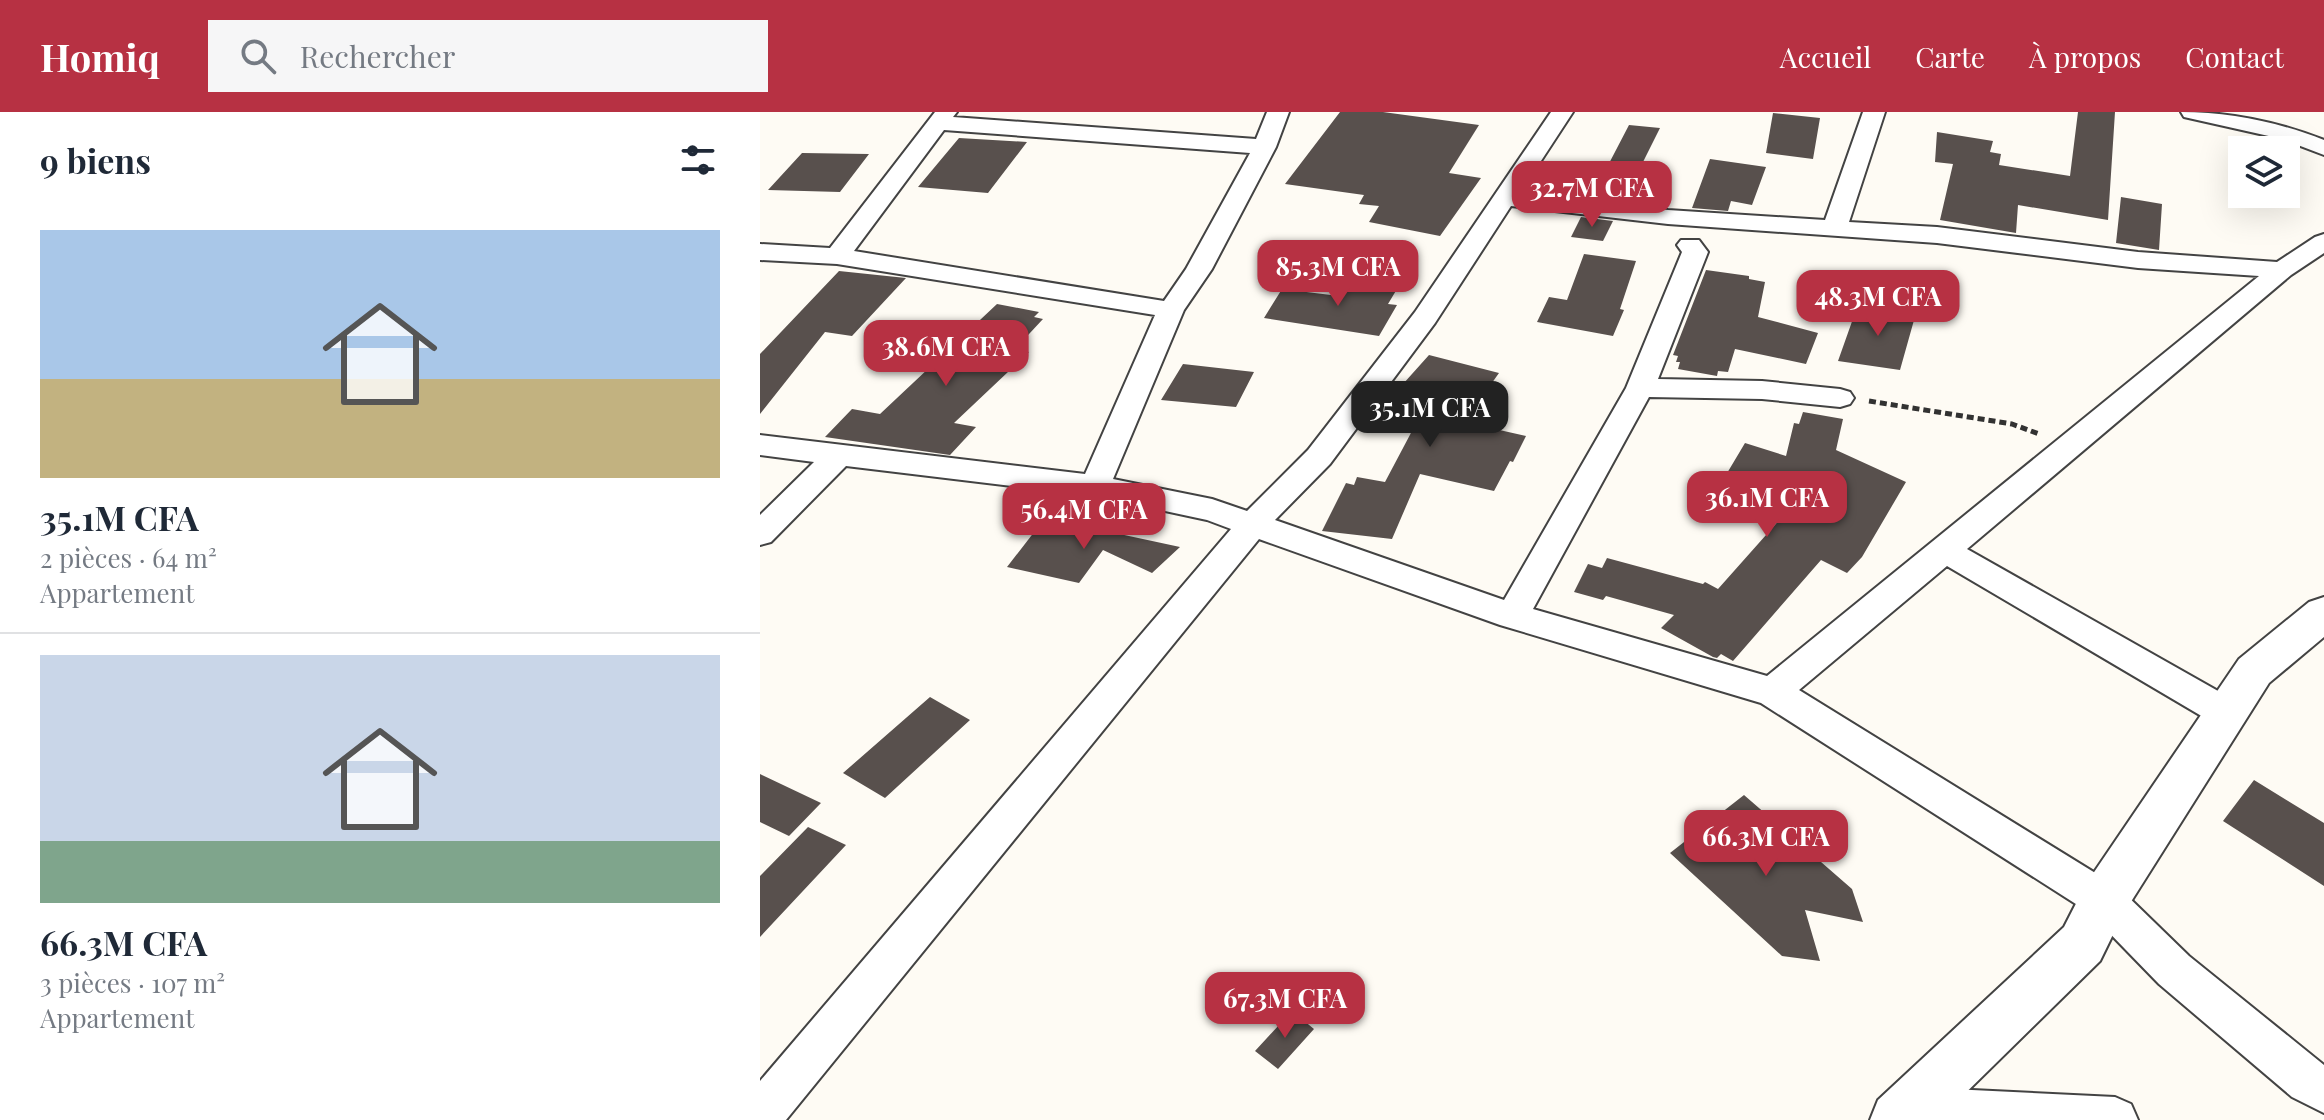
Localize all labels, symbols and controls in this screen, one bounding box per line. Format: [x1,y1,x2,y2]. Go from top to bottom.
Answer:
search box [208,20,768,92]
text: Homiq [40,31,160,82]
icon: search [236,34,280,78]
text: Rechercher [300,36,455,76]
text: Accueil [1780,38,1871,75]
text: Carte [1915,38,1985,75]
text: À propos [2029,38,2141,75]
text: Contact [2185,38,2284,75]
map controls [2228,136,2300,208]
button: layers [2228,136,2300,208]
text: 9 biens [40,137,151,183]
icon: filters [676,138,720,182]
pin: 32.7M CFA [1500,161,1684,229]
text: 32.7M CFA [1530,169,1654,204]
pin: 85.3M CFA [1246,240,1430,308]
text: 85.3M CFA [1275,248,1401,283]
pin: 48.3M CFA [1786,270,1970,338]
text: 48.3M CFA [1814,278,1942,313]
icon: home [308,282,452,426]
pin: 38.6M CFA [854,320,1038,388]
text: 38.6M CFA [882,328,1010,363]
pin: 35.1M CFA [1338,381,1522,449]
text: 35.1M CFA [1369,389,1491,424]
pin: 36.1M CFA [1675,471,1859,539]
text: 36.1M CFA [1705,479,1829,514]
pin: 56.4M CFA [992,483,1176,551]
text: 56.4M CFA [1020,491,1148,526]
text: 35.1M CFA [40,494,199,540]
text: 2 pièces · 64 m² [40,540,217,575]
text: Appartement [40,575,194,610]
icon: home [308,707,452,851]
pin: 66.3M CFA [1674,810,1858,878]
text: 66.3M CFA [1702,818,1830,853]
text: 66.3M CFA [40,919,207,965]
text: 3 pièces · 107 m² [40,965,225,1000]
pin: 67.3M CFA [1193,972,1377,1040]
text: 67.3M CFA [1223,980,1347,1015]
text: Appartement [40,1000,194,1035]

